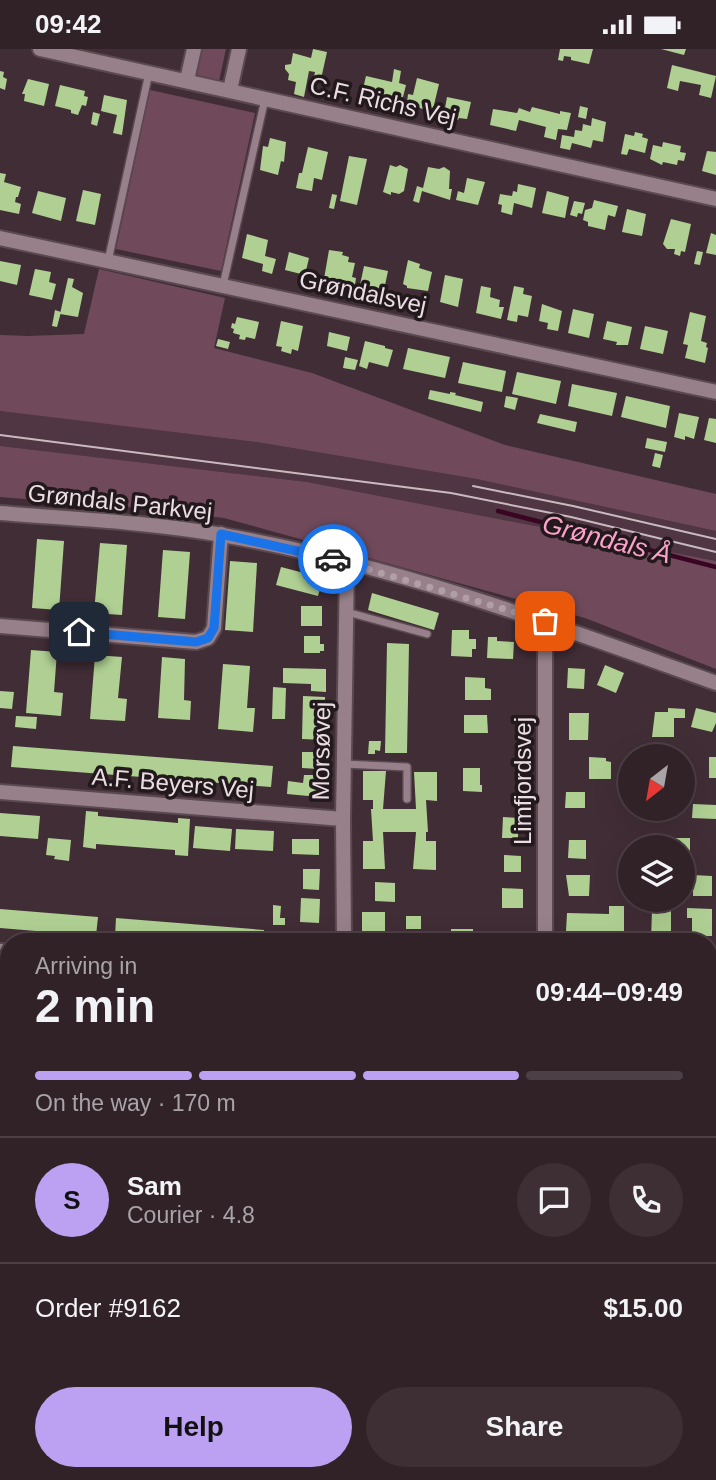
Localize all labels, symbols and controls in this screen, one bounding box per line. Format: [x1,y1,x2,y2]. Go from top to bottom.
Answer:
text: 09:42 [35,9,102,39]
street label: C.F. Richs Vej [307,71,459,131]
street label: Grøndalsvej [297,265,429,319]
street label: Grøndals Parkvej [26,479,214,525]
water label: Grøndals Å [540,509,674,569]
courier [298,524,368,594]
icon: car [314,540,352,578]
pin [515,591,575,651]
pin [49,602,109,662]
icon: bag [526,602,564,640]
icon: home [60,613,98,651]
street label: Morsøvej [307,701,335,801]
street label: Limfjordsvej [509,717,536,845]
north arrow [618,744,695,821]
map controls [618,744,695,912]
street label: A.F. Beyers Vej [91,762,255,804]
button: layers [618,835,695,912]
text: Arriving in [35,953,137,979]
text: 09:44–09:49 [536,977,683,1007]
text: 2 min [35,980,155,1032]
text: On the way · 170 m [35,1090,236,1116]
button: chat [517,1163,591,1237]
button: phone [609,1163,683,1237]
text: Sam [127,1171,182,1201]
text: S [63,1185,81,1215]
text: Courier · 4.8 [127,1202,255,1228]
text: Order #9162 [35,1293,181,1323]
text: $15.00 [603,1293,683,1323]
button: Help [35,1387,352,1467]
button: Share [366,1387,683,1467]

